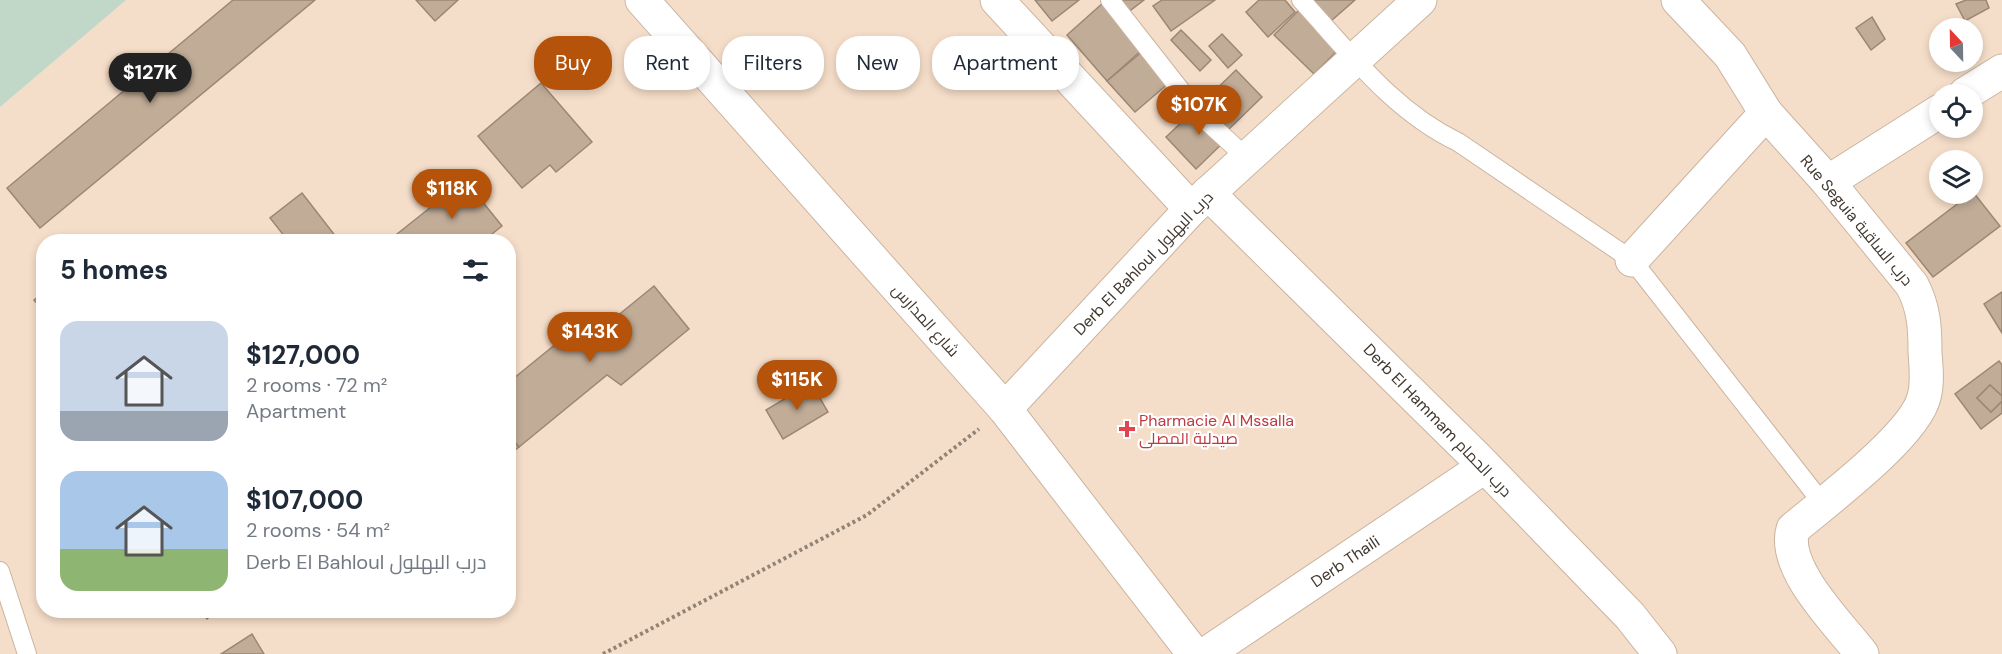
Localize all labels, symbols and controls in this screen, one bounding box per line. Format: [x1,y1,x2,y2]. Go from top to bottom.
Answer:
north arrow [1929,18,1983,72]
map controls [1929,18,1983,204]
chip: Buy [534,36,612,90]
chip: Rent [624,36,710,90]
chip: Filters [722,36,824,90]
chip: New [836,36,920,90]
chip: Apartment [932,36,1079,90]
pin: $127K [108,53,192,104]
text: $127K [123,59,177,85]
button: locate [1929,84,1983,138]
pin: $107K [1157,85,1241,136]
text: $107K [1170,91,1228,117]
street label: Rue Seguia درب الساقية [1796,150,1918,290]
button: layers [1929,150,1983,204]
pin: $118K [410,169,494,220]
text: $118K [426,175,478,201]
street label: Derb El Bahloul درب البهلول [1069,187,1218,340]
text: 5 homes [60,253,168,287]
icon: filters [459,254,492,287]
street label: شارع المدارس [887,279,964,362]
pin: $143K [548,312,632,363]
text: $143K [561,318,619,344]
text: $127,000 [246,338,360,372]
street label: Derb El Hammam درب الحمام [1358,339,1516,502]
icon: home [108,345,180,417]
pin: $115K [755,360,839,411]
text: $115K [771,366,823,392]
text: 2 rooms · 72 m² [246,372,387,398]
text: Apartment [246,398,346,424]
place label: Pharmacie Al Mssalla صيدلية المصلى [1139,410,1294,449]
marker: Pharmacie Al Mssalla صيدلية المصلى [1120,422,1134,436]
text: $107,000 [246,483,363,517]
icon: home [108,495,180,567]
text: 2 rooms · 54 m² [246,517,390,543]
street label: Derb Thaili [1307,531,1384,592]
text: Derb El Bahloul درب البهلول [246,549,486,575]

